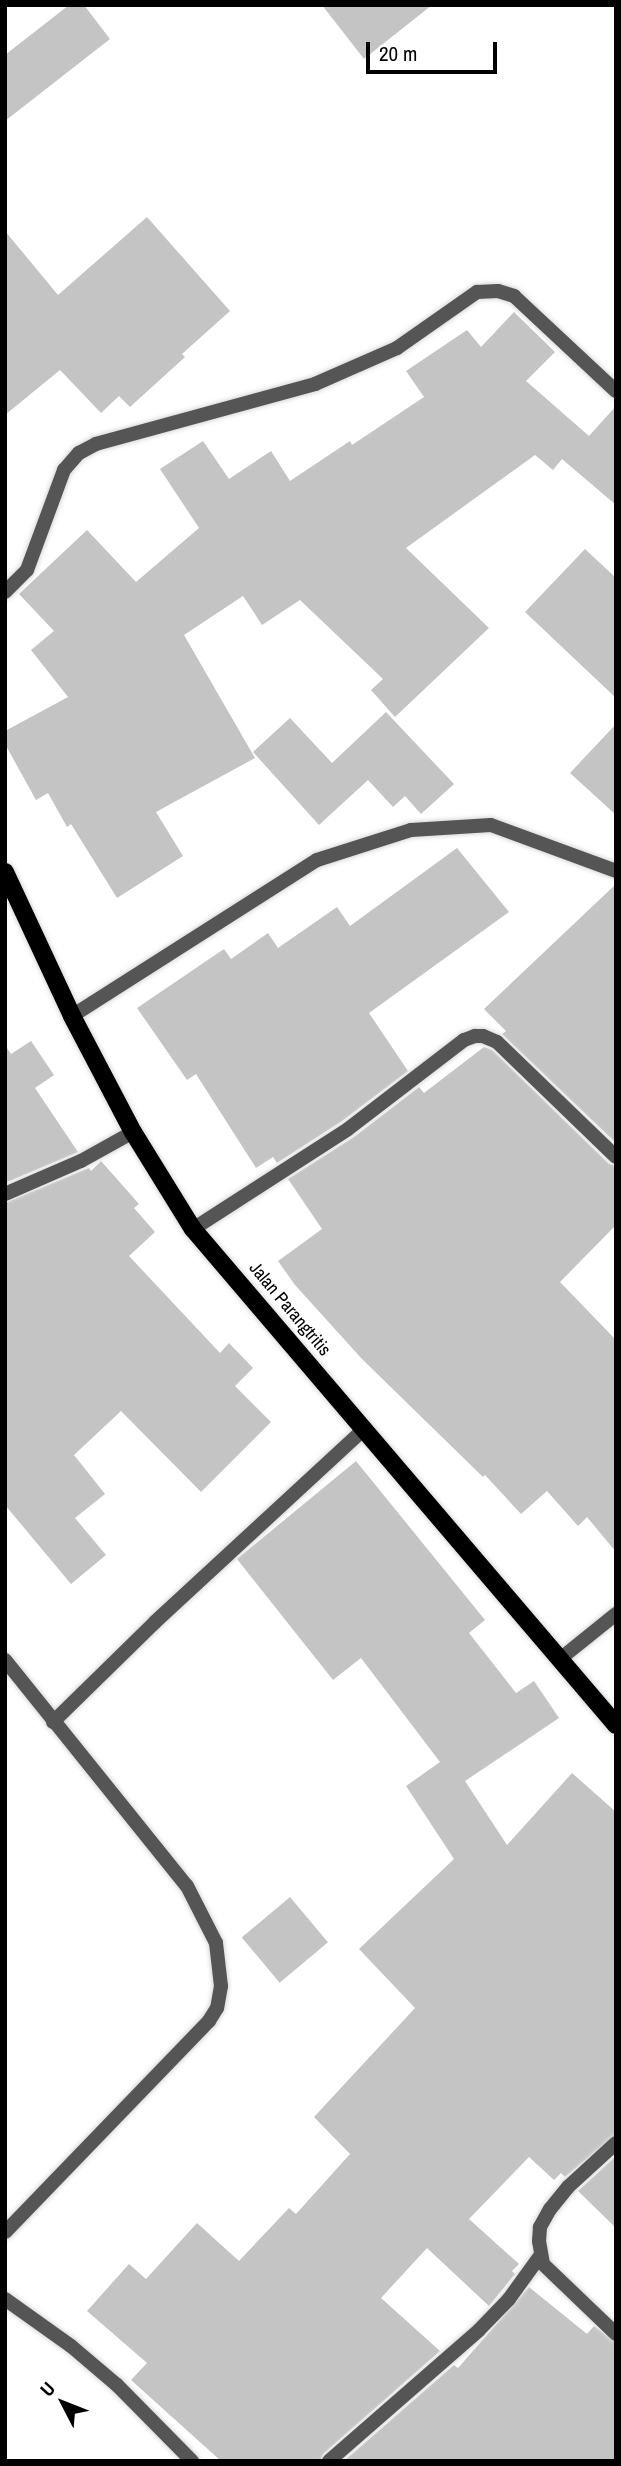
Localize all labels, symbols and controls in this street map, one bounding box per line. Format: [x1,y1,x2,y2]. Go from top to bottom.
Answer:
scale bar [369,28,500,72]
text: 20 m [379,39,417,68]
street label: Jalan Parangtritis [245,1258,335,1360]
north arrow [28,2368,98,2438]
text: U [34,2376,61,2402]

